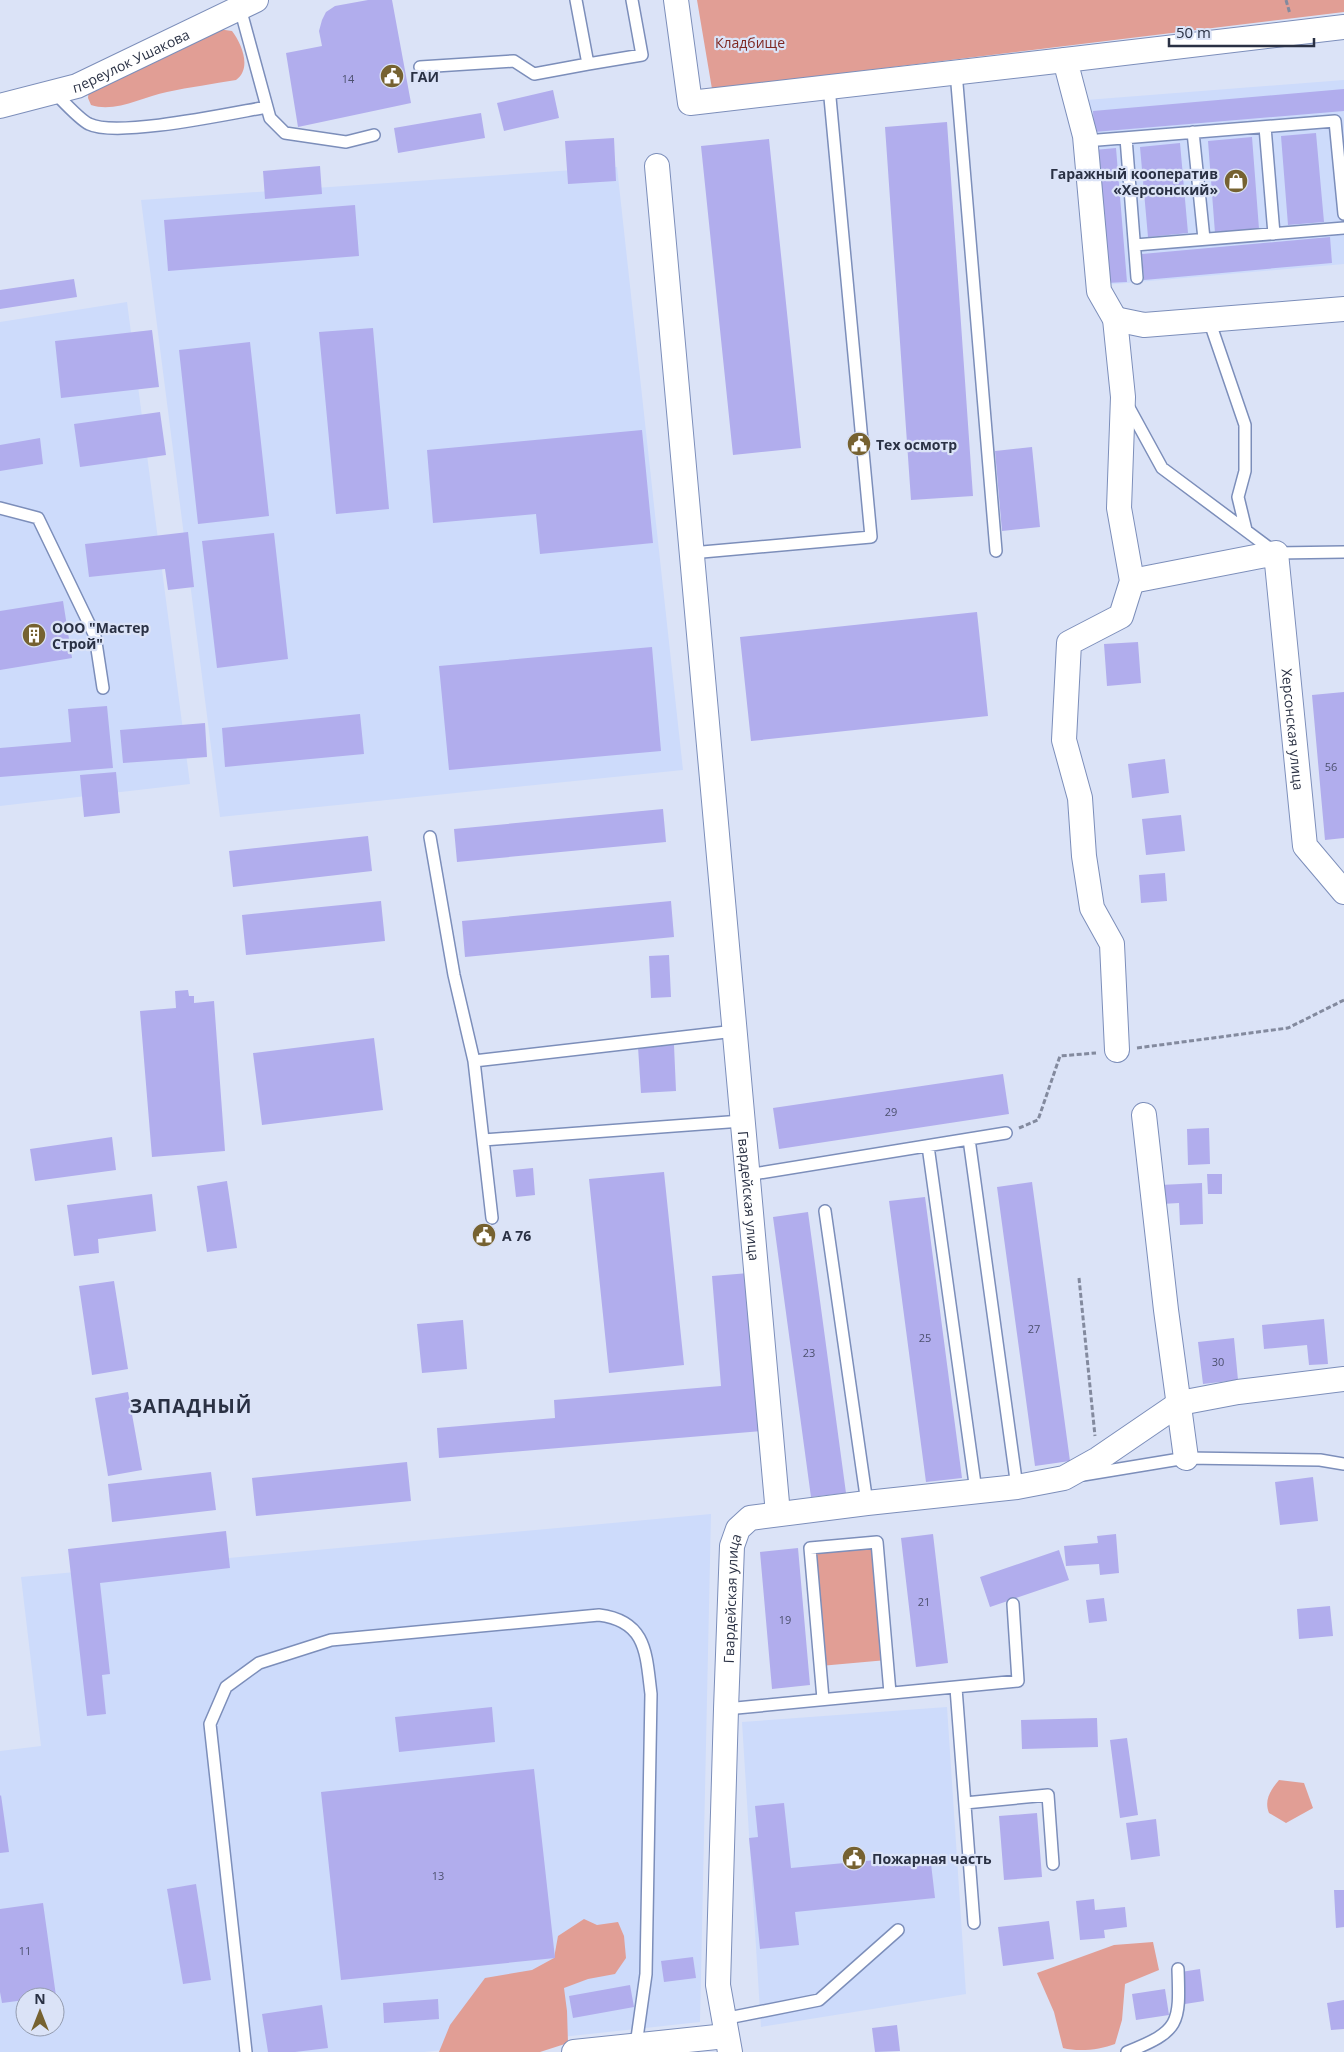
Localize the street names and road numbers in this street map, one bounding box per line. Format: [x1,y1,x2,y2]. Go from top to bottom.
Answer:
street label: переулок Ушакова [70,24,192,96]
street label: Херсонская улица [1278,668,1309,791]
street label: Гвардейская улица [734,1130,765,1262]
street label: Гвардейская улица [718,1531,745,1664]

